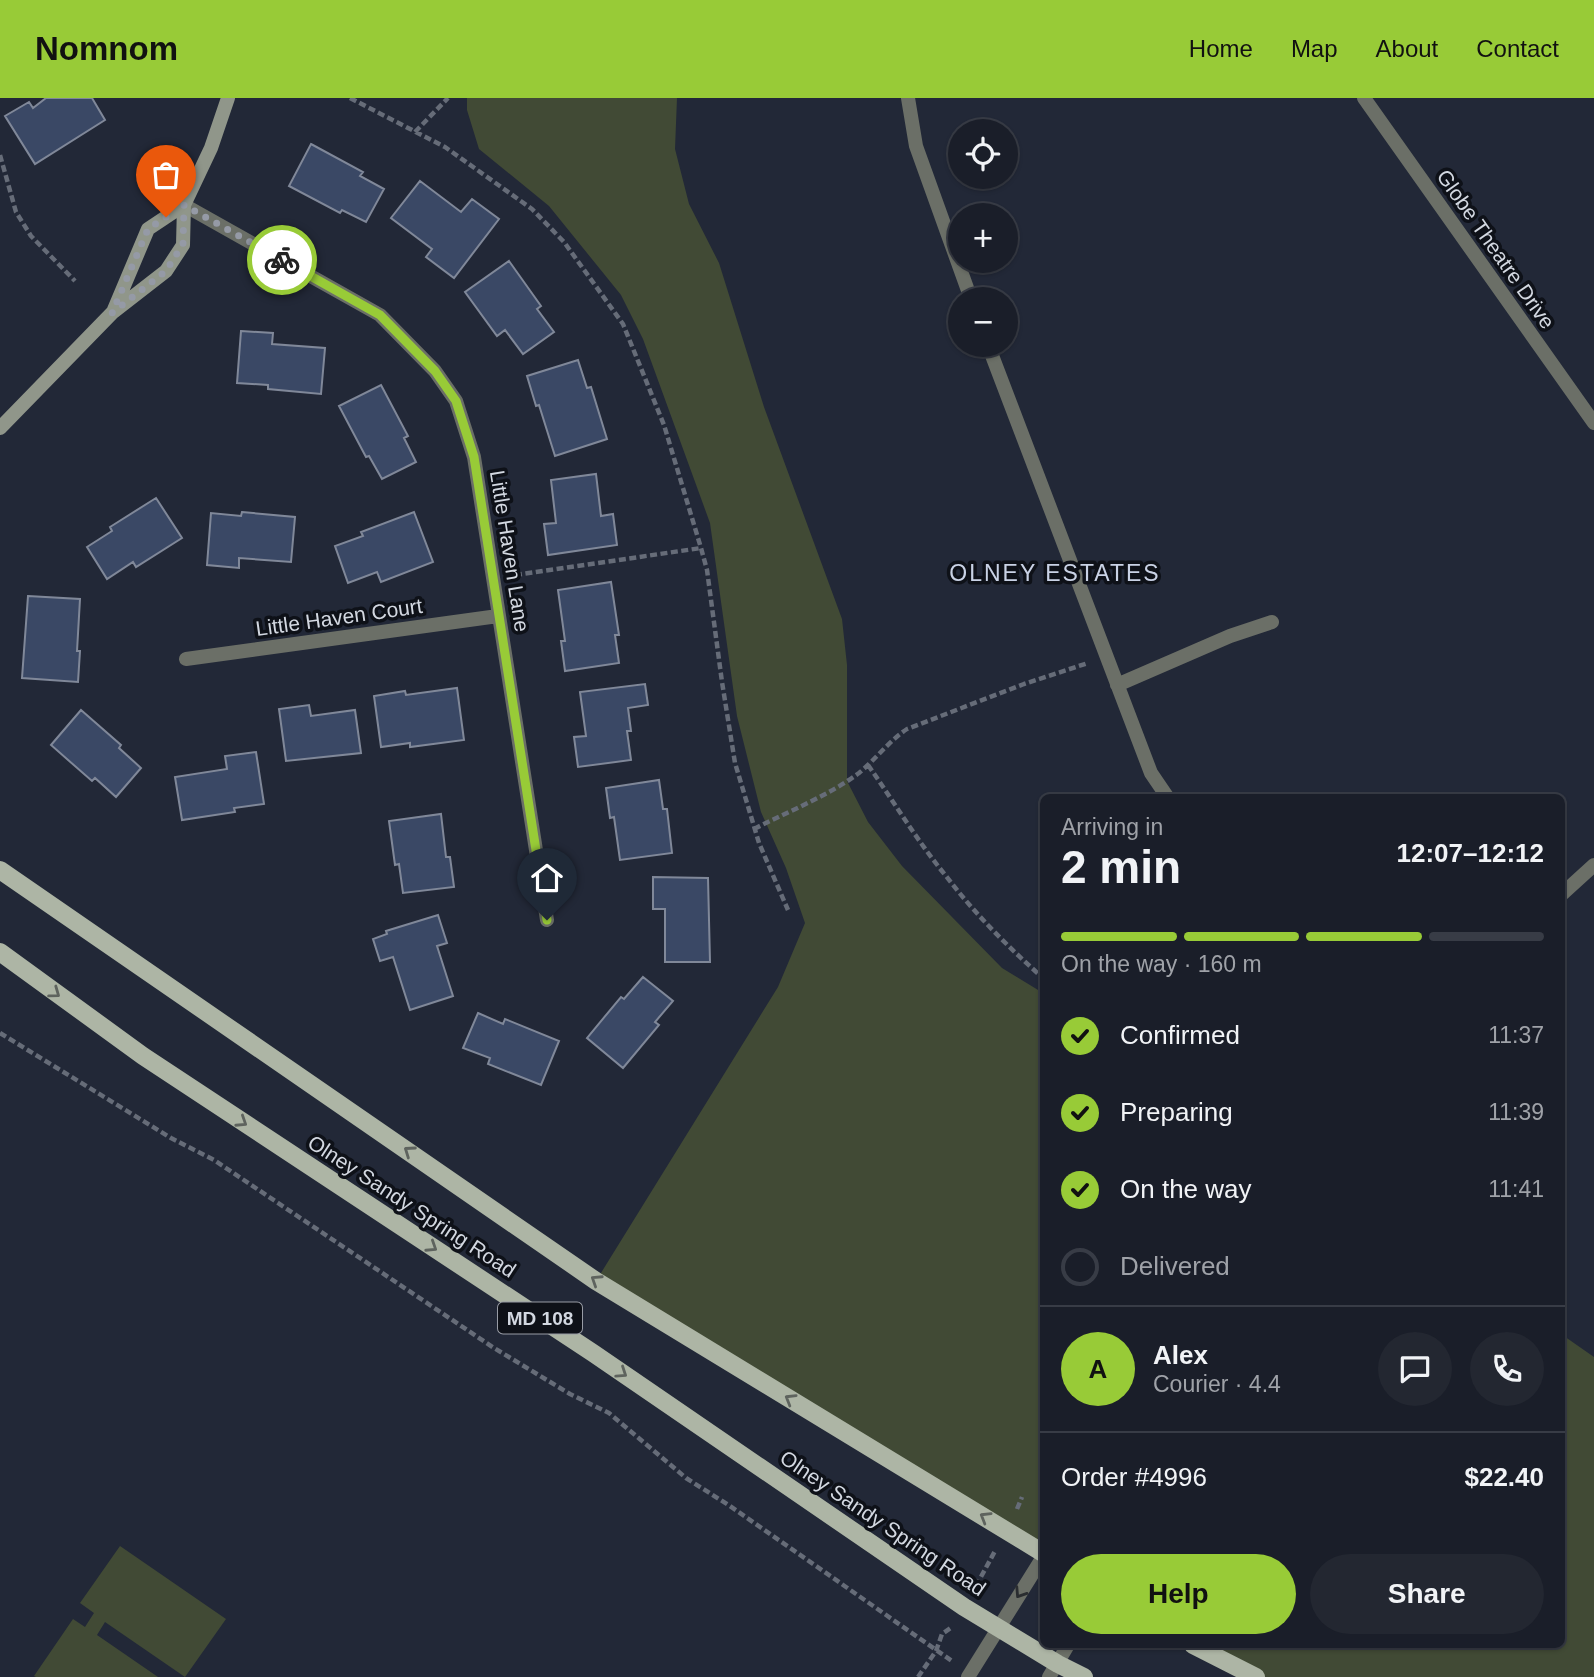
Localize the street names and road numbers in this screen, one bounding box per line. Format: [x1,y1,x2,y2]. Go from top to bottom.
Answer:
street label: Globe Theatre Drive [1432,165,1560,333]
street label: Little Haven Lane [486,468,534,634]
street label: Little Haven Court [254,594,424,640]
street label: Olney Sandy Spring Road [304,1130,520,1282]
road number: MD 108 [498,1302,582,1334]
street label: Olney Sandy Spring Road [776,1446,990,1600]

